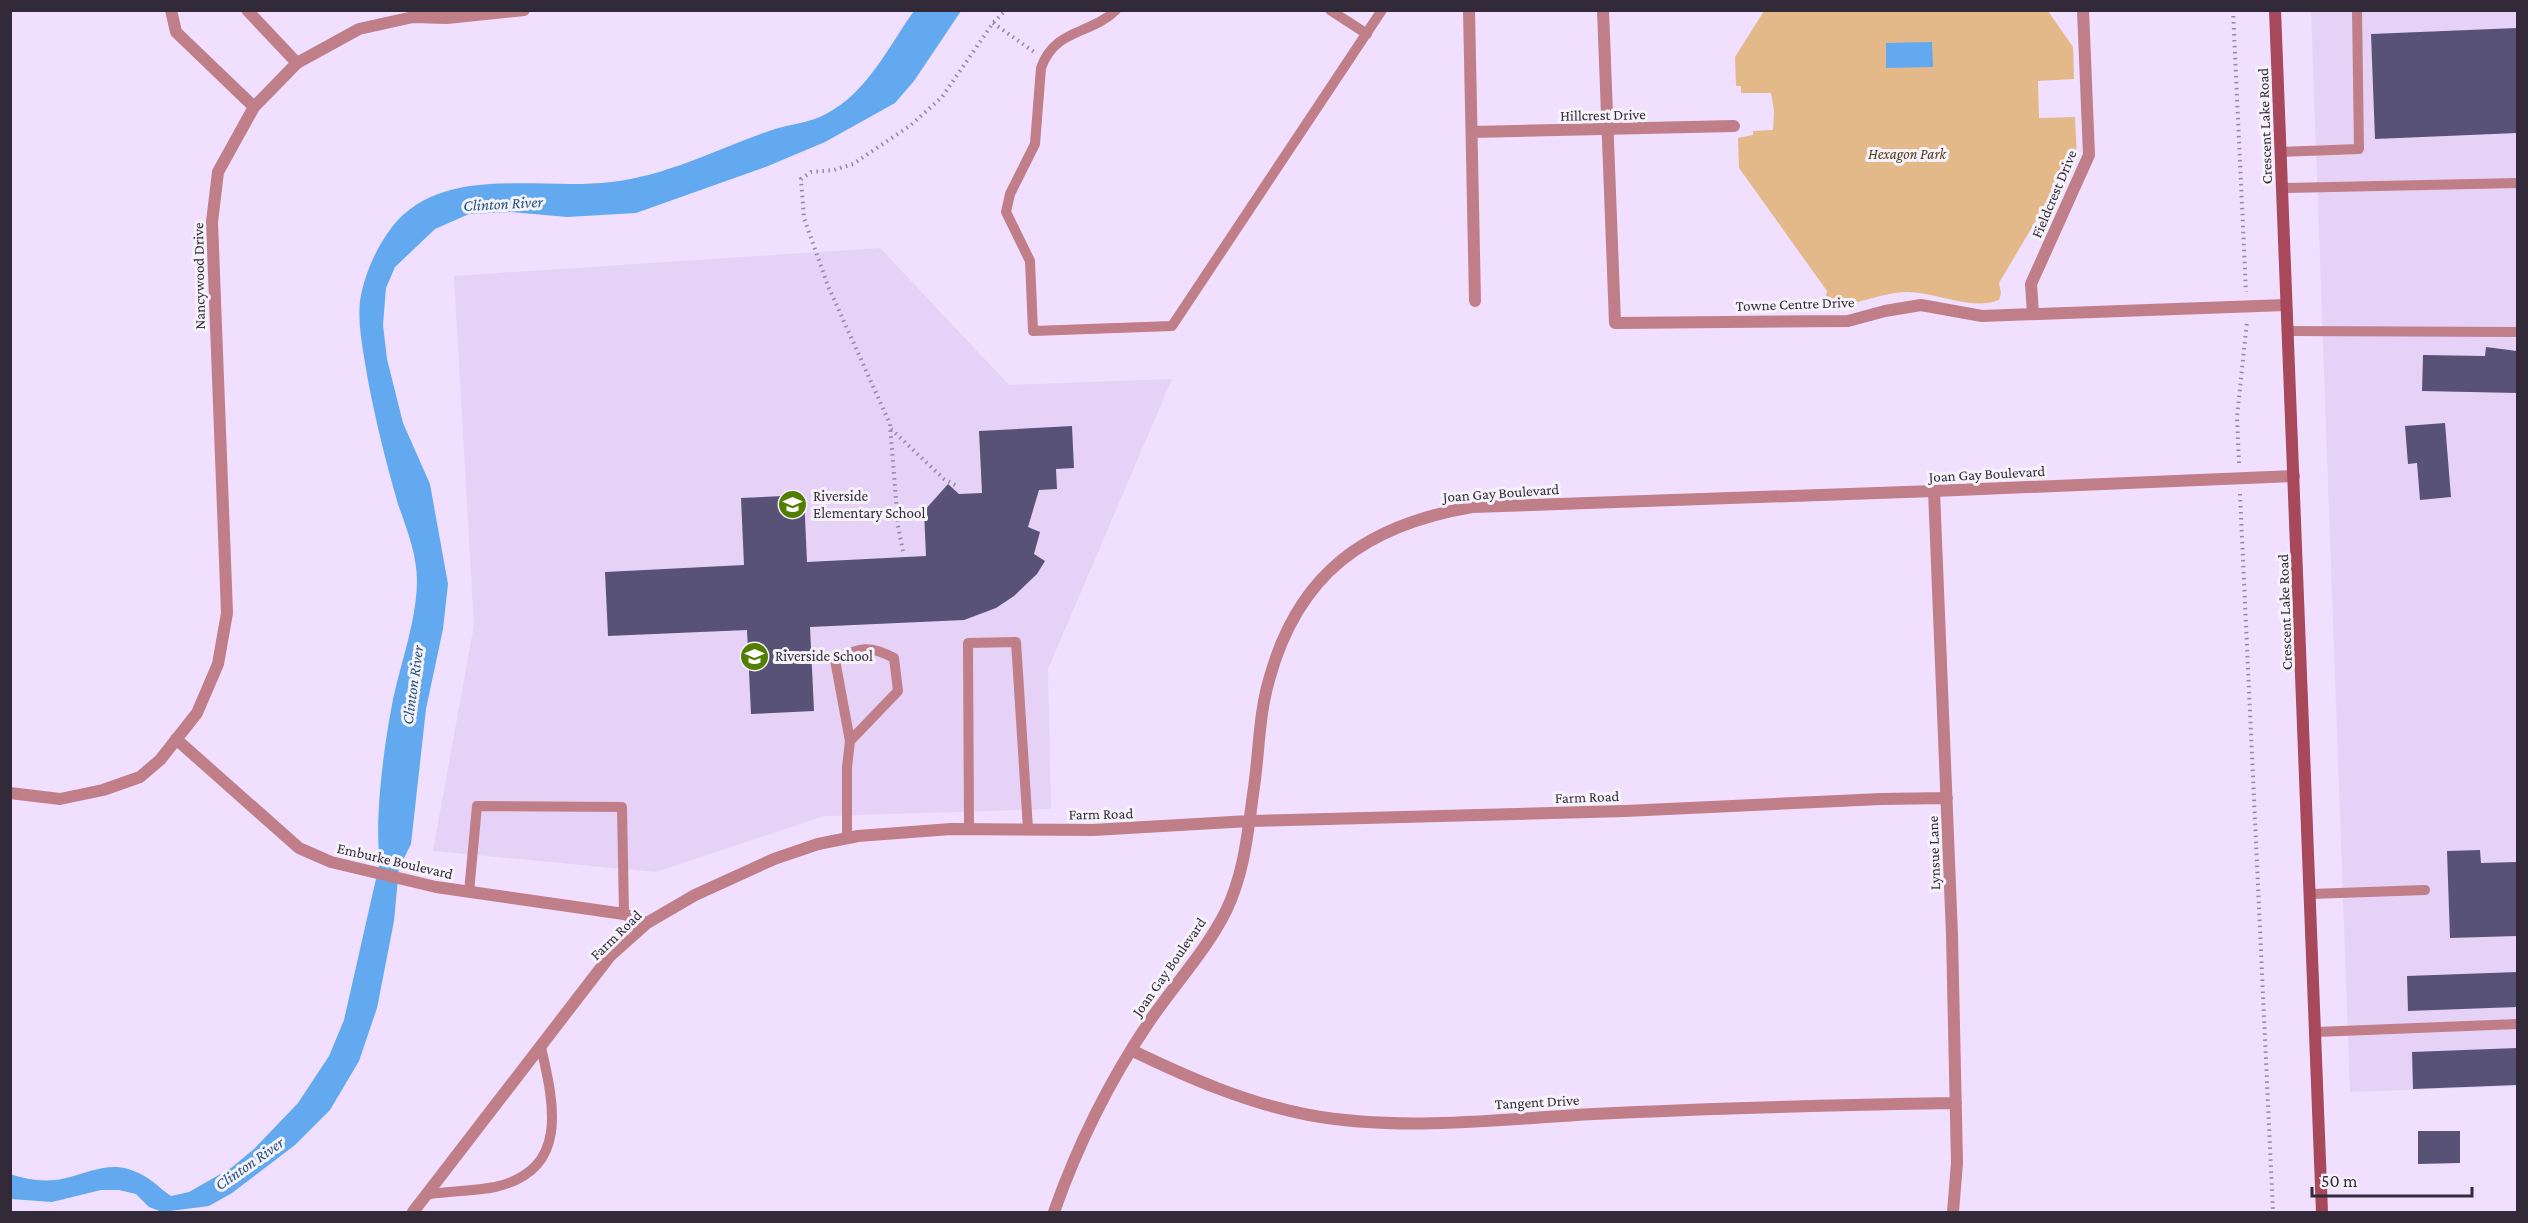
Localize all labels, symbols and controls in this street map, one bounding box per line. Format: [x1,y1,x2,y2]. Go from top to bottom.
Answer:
street label: Crescent Lake Road [2255,68,2275,184]
street label: Hillcrest Drive [1560,106,1646,124]
park label: Hexagon Park [1868,146,1948,163]
street label: Fieldcrest Drive [2028,147,2080,240]
water label: Clinton River [463,193,544,214]
street label: Nancywood Drive [190,222,209,330]
street label: Towne Centre Drive [1735,294,1855,314]
street label: Joan Gay Boulevard [1926,463,2046,486]
street label: Joan Gay Boulevard [1440,481,1560,506]
place label: Riverside Elementary School [813,488,925,522]
school or university icon: Riverside Elementary School [776,489,808,521]
street label: Crescent Lake Road [2275,554,2295,670]
school or university icon: Riverside School [738,640,770,672]
water label: Clinton River [399,644,427,726]
place label: Riverside School [775,648,873,664]
street label: Farm Road [1554,788,1620,806]
street label: Farm Road [1069,805,1134,823]
street label: Lynsue Lane [1925,815,1944,890]
street label: Emburke Boulevard [336,840,455,882]
street label: Farm Road [587,907,645,963]
street label: Joan Gay Boulevard [1128,915,1210,1022]
street label: Tangent Drive [1494,1092,1580,1113]
water label: Clinton River [212,1133,287,1193]
scale bar [2312,1160,2472,1198]
text: 50 m [2321,1171,2358,1191]

